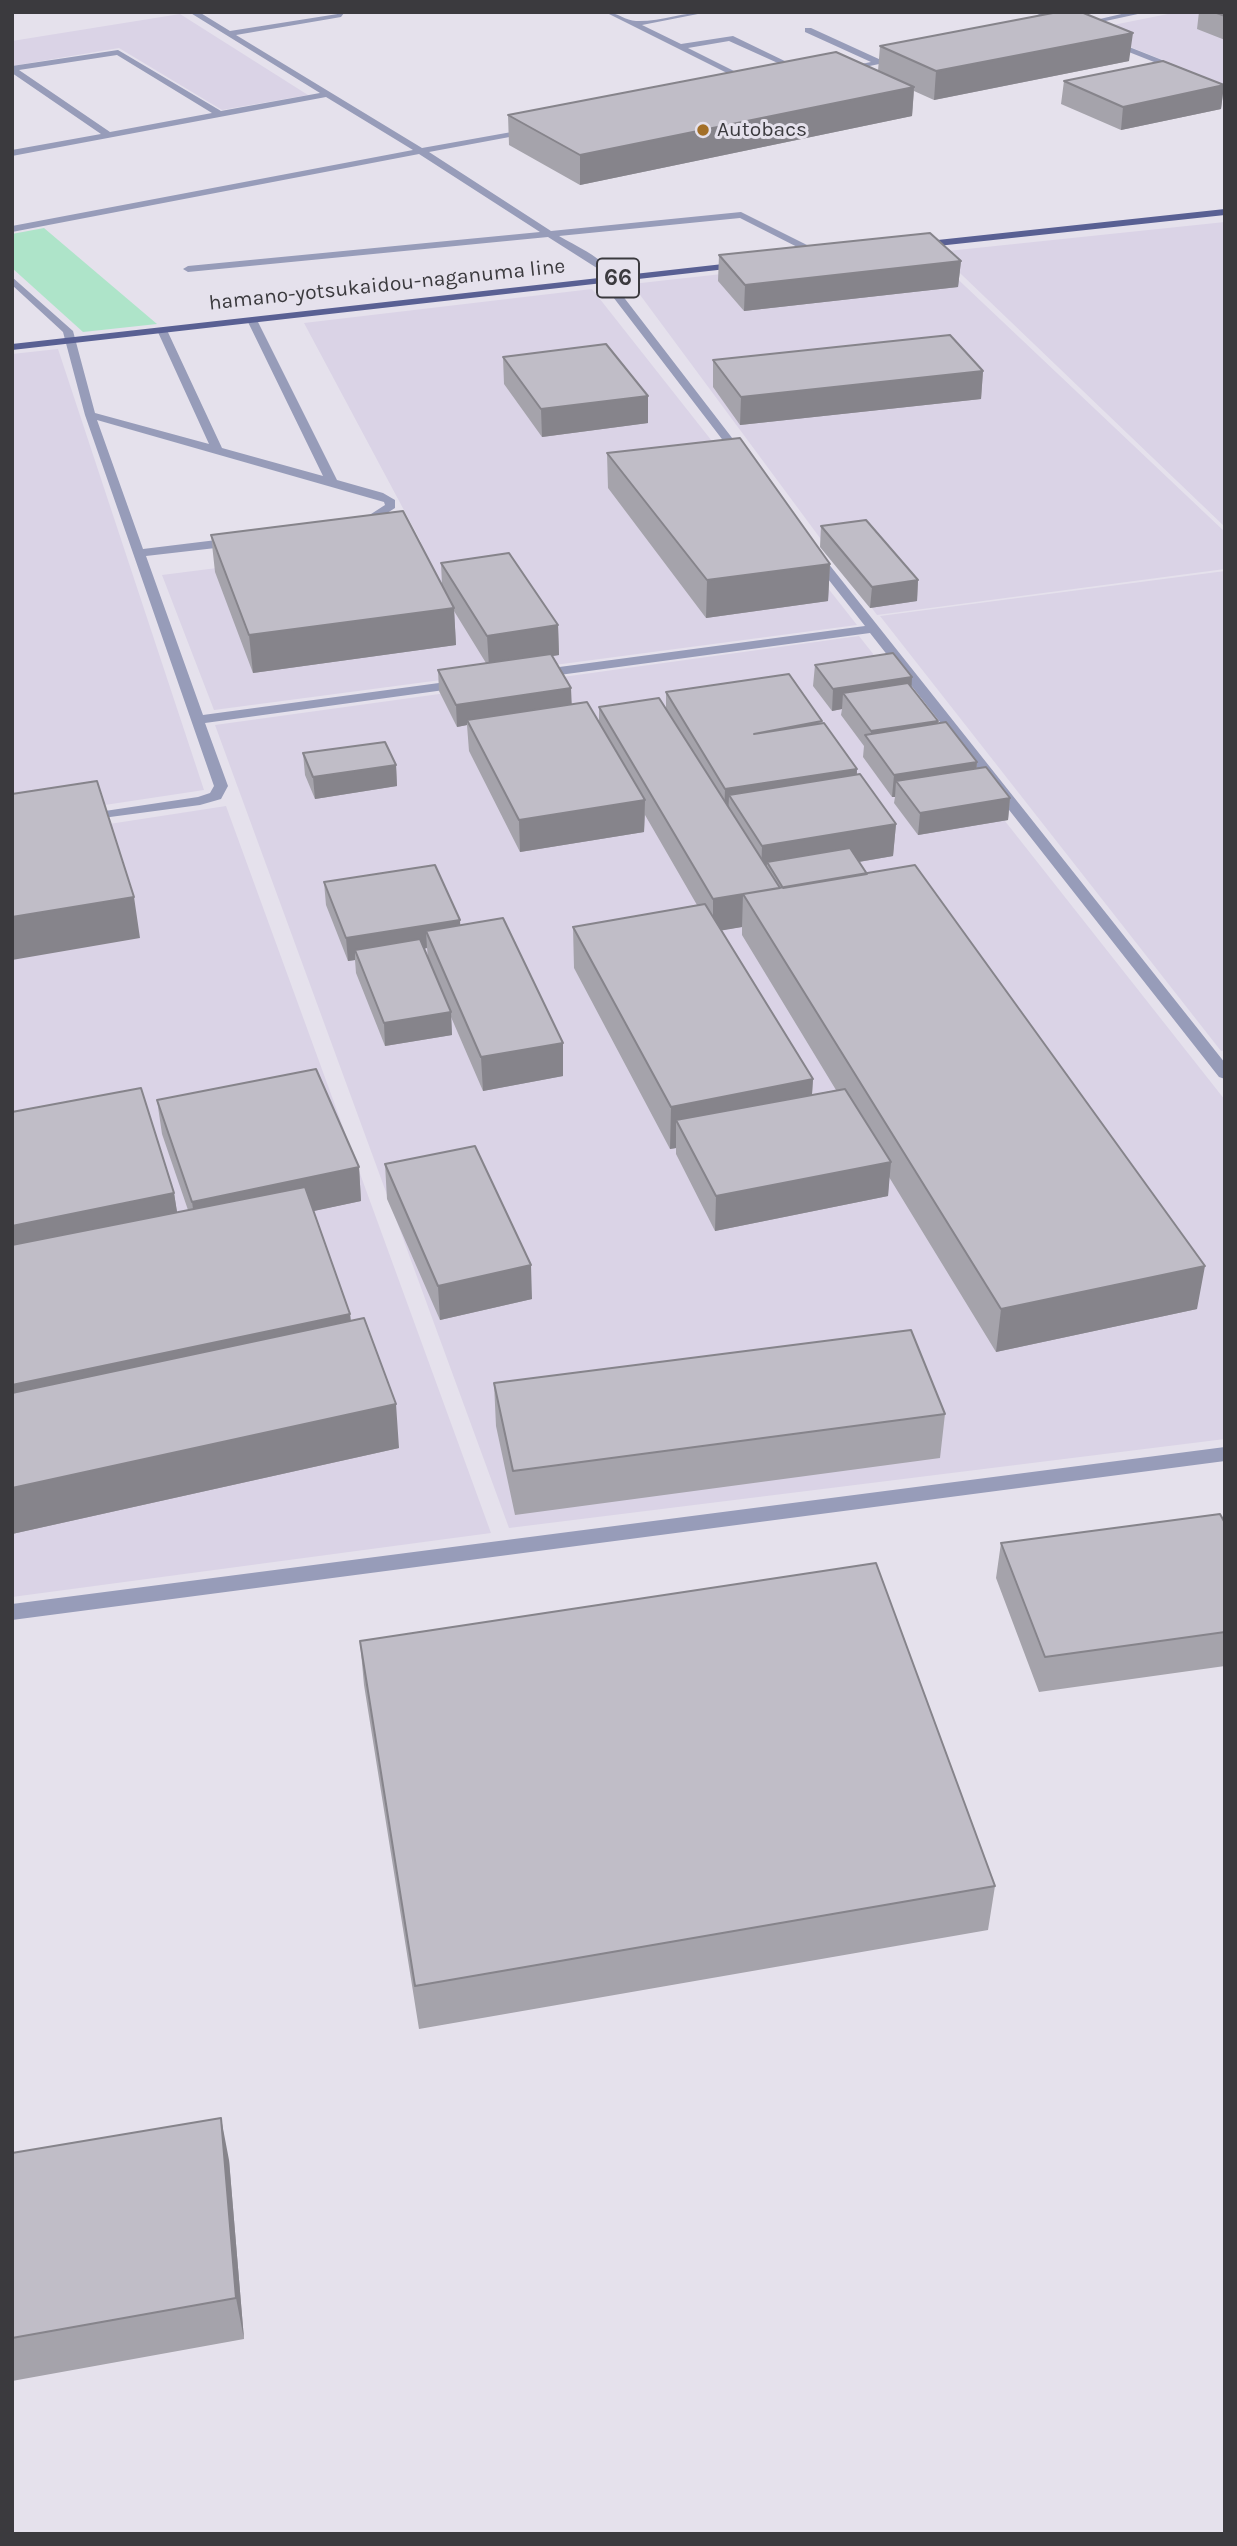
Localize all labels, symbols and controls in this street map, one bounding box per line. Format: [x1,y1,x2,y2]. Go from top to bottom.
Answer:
place label: Autobacs [717,117,807,143]
marker: Autobacs [695,122,711,138]
street label: hamano-yotsukaidou-naganuma line [208,254,566,316]
road number: 66 [597,258,639,298]

